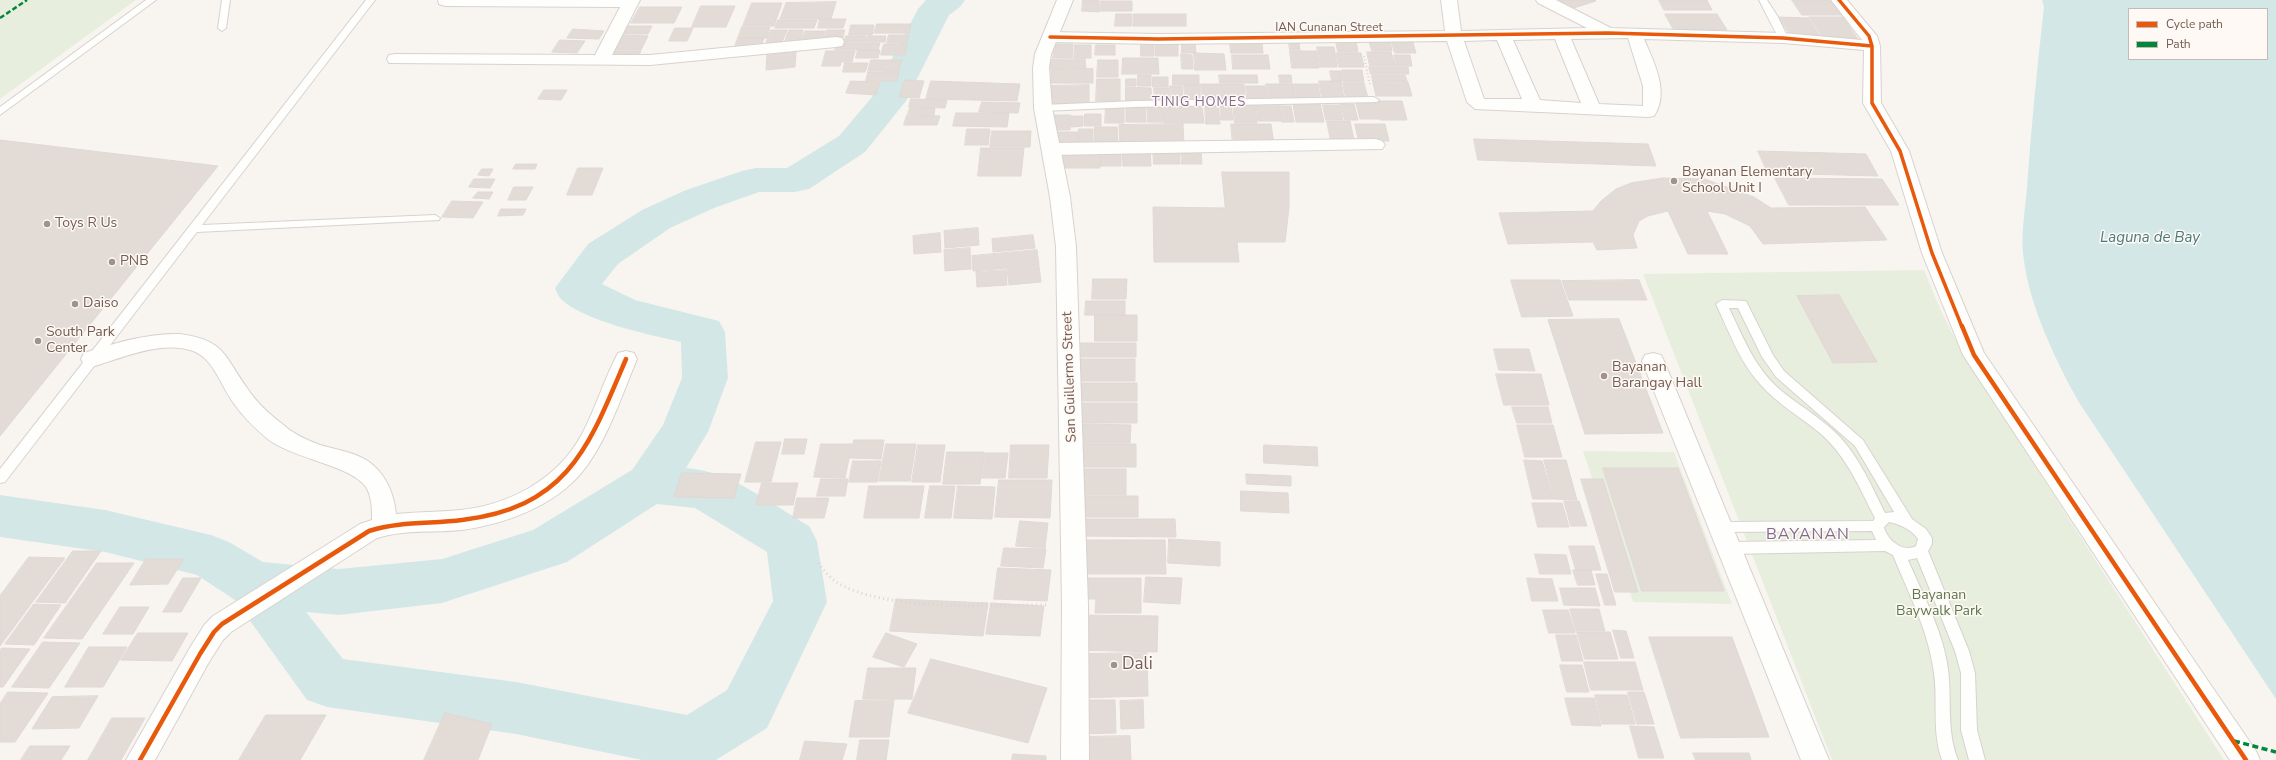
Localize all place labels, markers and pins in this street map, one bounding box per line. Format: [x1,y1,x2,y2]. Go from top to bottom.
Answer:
place label: Bayanan Elementary School Unit I [1682,165,1812,198]
marker: Bayanan Elementary School Unit I [1669,176,1679,186]
place label: Toys R Us [55,216,117,232]
marker: Toys R Us [42,219,52,229]
place label: PNB [120,254,149,270]
marker: PNB [107,257,117,267]
place label: Daiso [83,296,119,312]
marker: Daiso [70,299,80,309]
place label: South Park Center [46,325,115,358]
marker: South Park Center [33,336,43,346]
place label: Bayanan Barangay Hall [1612,360,1702,392]
marker: Bayanan Barangay Hall [1599,371,1609,381]
place label: Dali [1122,655,1153,675]
marker: Dali [1109,660,1119,670]

